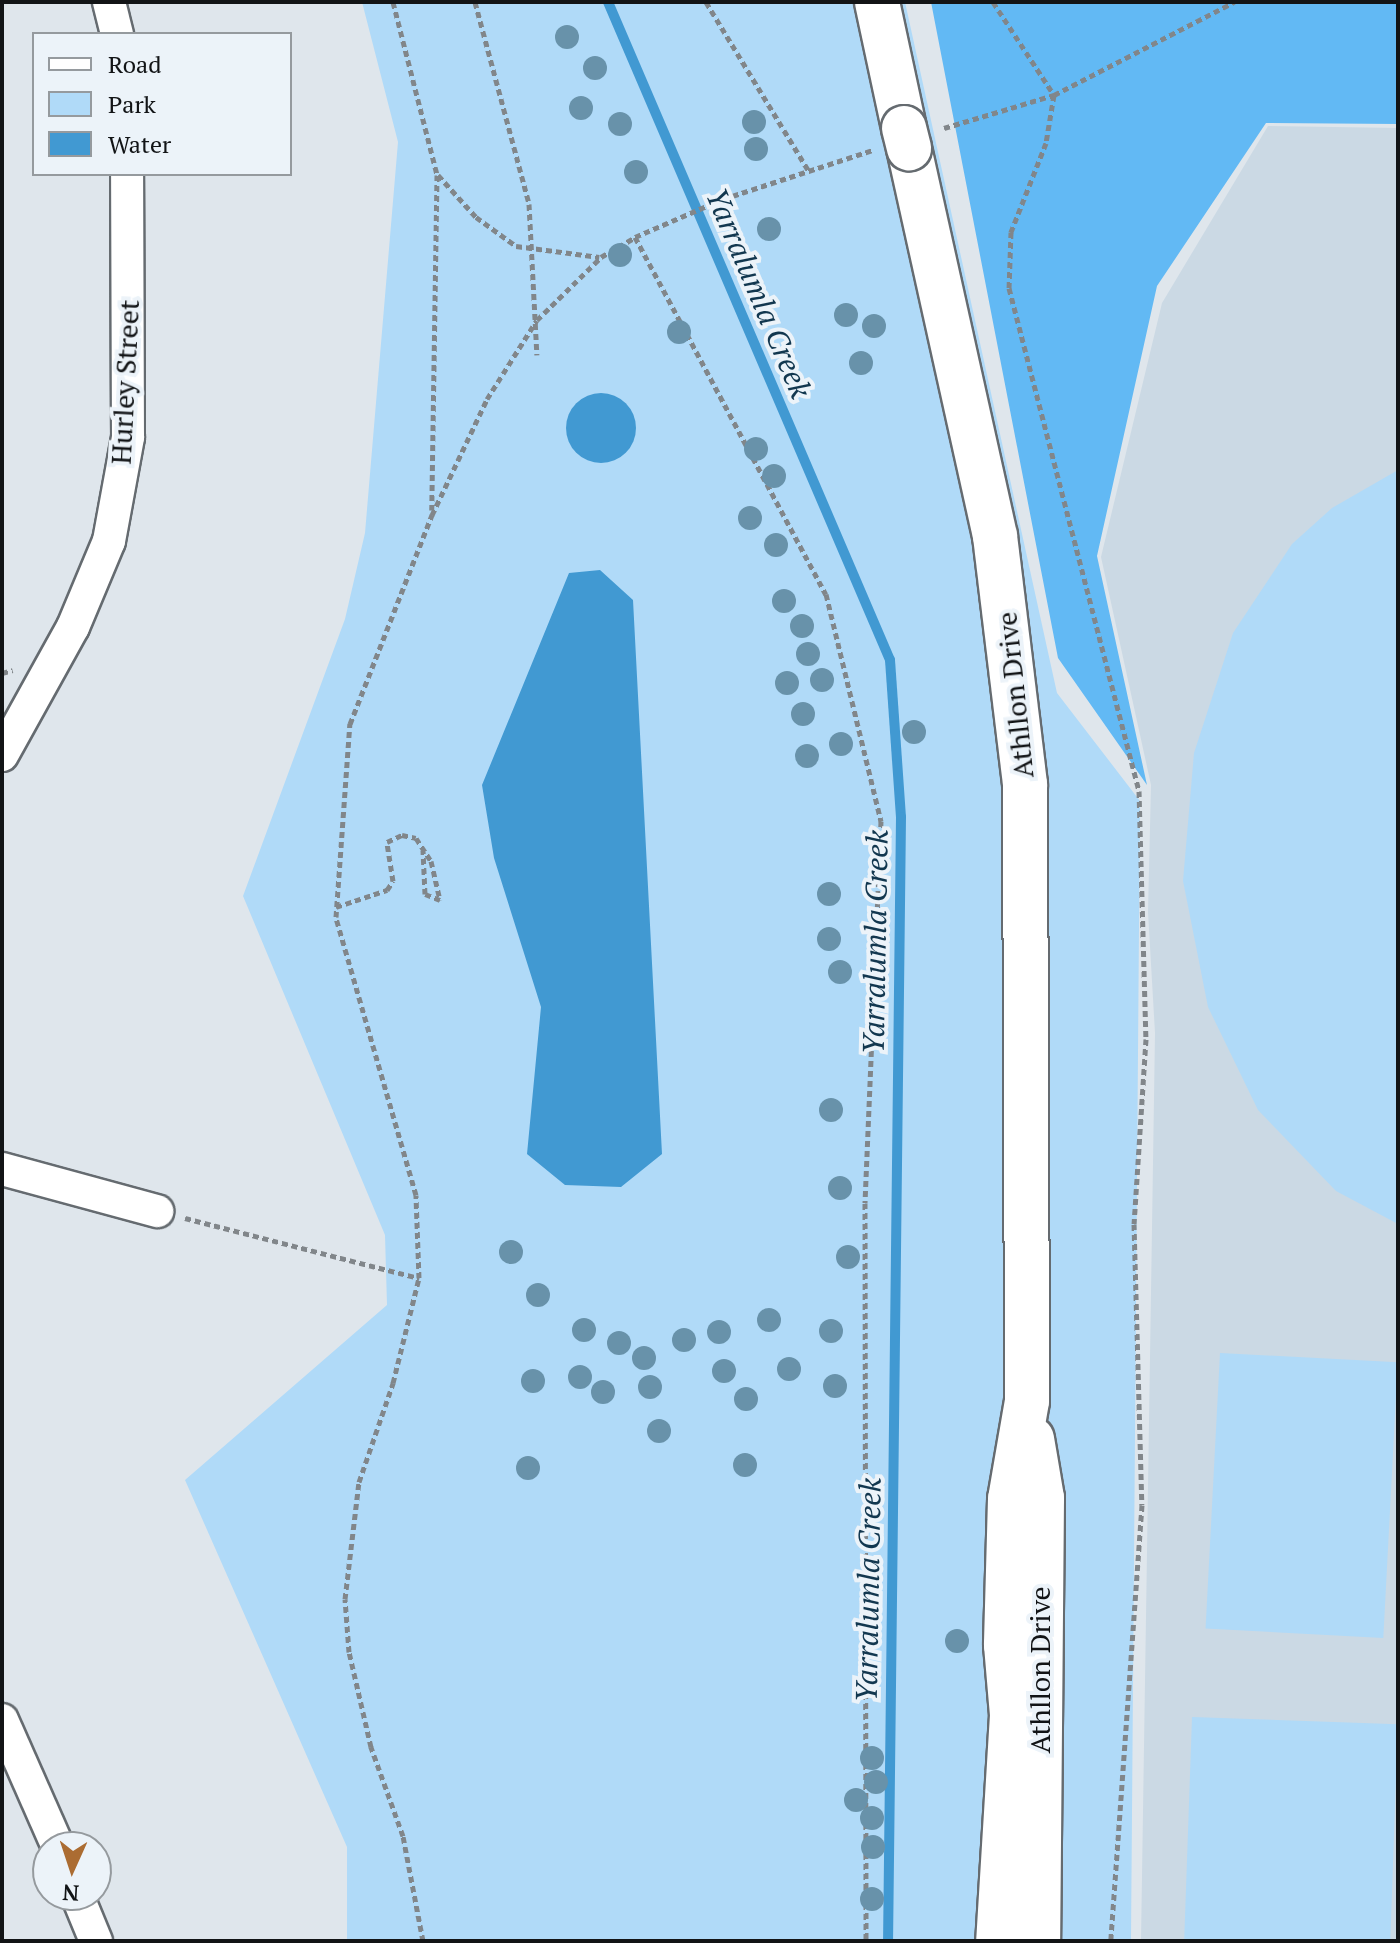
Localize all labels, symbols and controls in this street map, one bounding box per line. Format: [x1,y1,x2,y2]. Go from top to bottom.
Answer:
legend [32,32,292,176]
text: Road [108,48,162,80]
text: Park [108,88,156,120]
text: Water [108,128,171,160]
water label: Yarralumla Creek [699,183,819,403]
street label: Hurley Street [104,299,146,465]
street label: Athllon Drive [990,610,1040,780]
water label: Yarralumla Creek [855,829,895,1055]
water label: Yarralumla Creek [848,1477,888,1703]
street label: Athllon Drive [1023,1586,1057,1754]
north arrow [32,1831,112,1911]
text: N [62,1879,80,1908]

